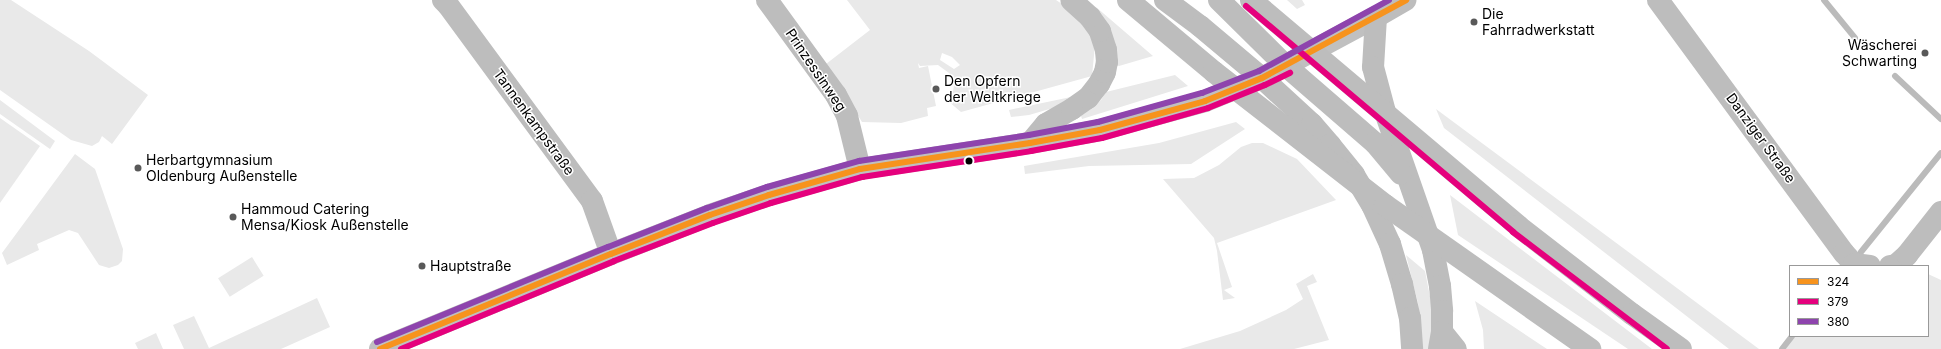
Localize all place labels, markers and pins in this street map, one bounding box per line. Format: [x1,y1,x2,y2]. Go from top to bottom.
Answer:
place label: Die Fahrradwerkstatt [1482,6,1595,38]
marker: Die Fahrradwerkstatt [1469,17,1479,27]
place label: Wäscherei Schwarting [1842,37,1917,70]
marker: Wäscherei Schwarting [1920,48,1930,58]
place label: Den Opfern der Weltkriege [944,73,1041,106]
marker: Den Opfern der Weltkriege [931,84,941,94]
place label: Herbartgymnasium Oldenburg Außenstelle [146,152,297,184]
unlabelled marker [964,156,974,166]
marker: Herbartgymnasium Oldenburg Außenstelle [133,163,143,173]
place label: Hammoud Catering Mensa/Kiosk Außenstelle [241,201,409,234]
marker: Hammoud Catering Mensa/Kiosk Außenstelle [228,212,238,222]
place label: Hauptstraße [430,258,511,274]
marker: Hauptstraße [417,261,427,271]

